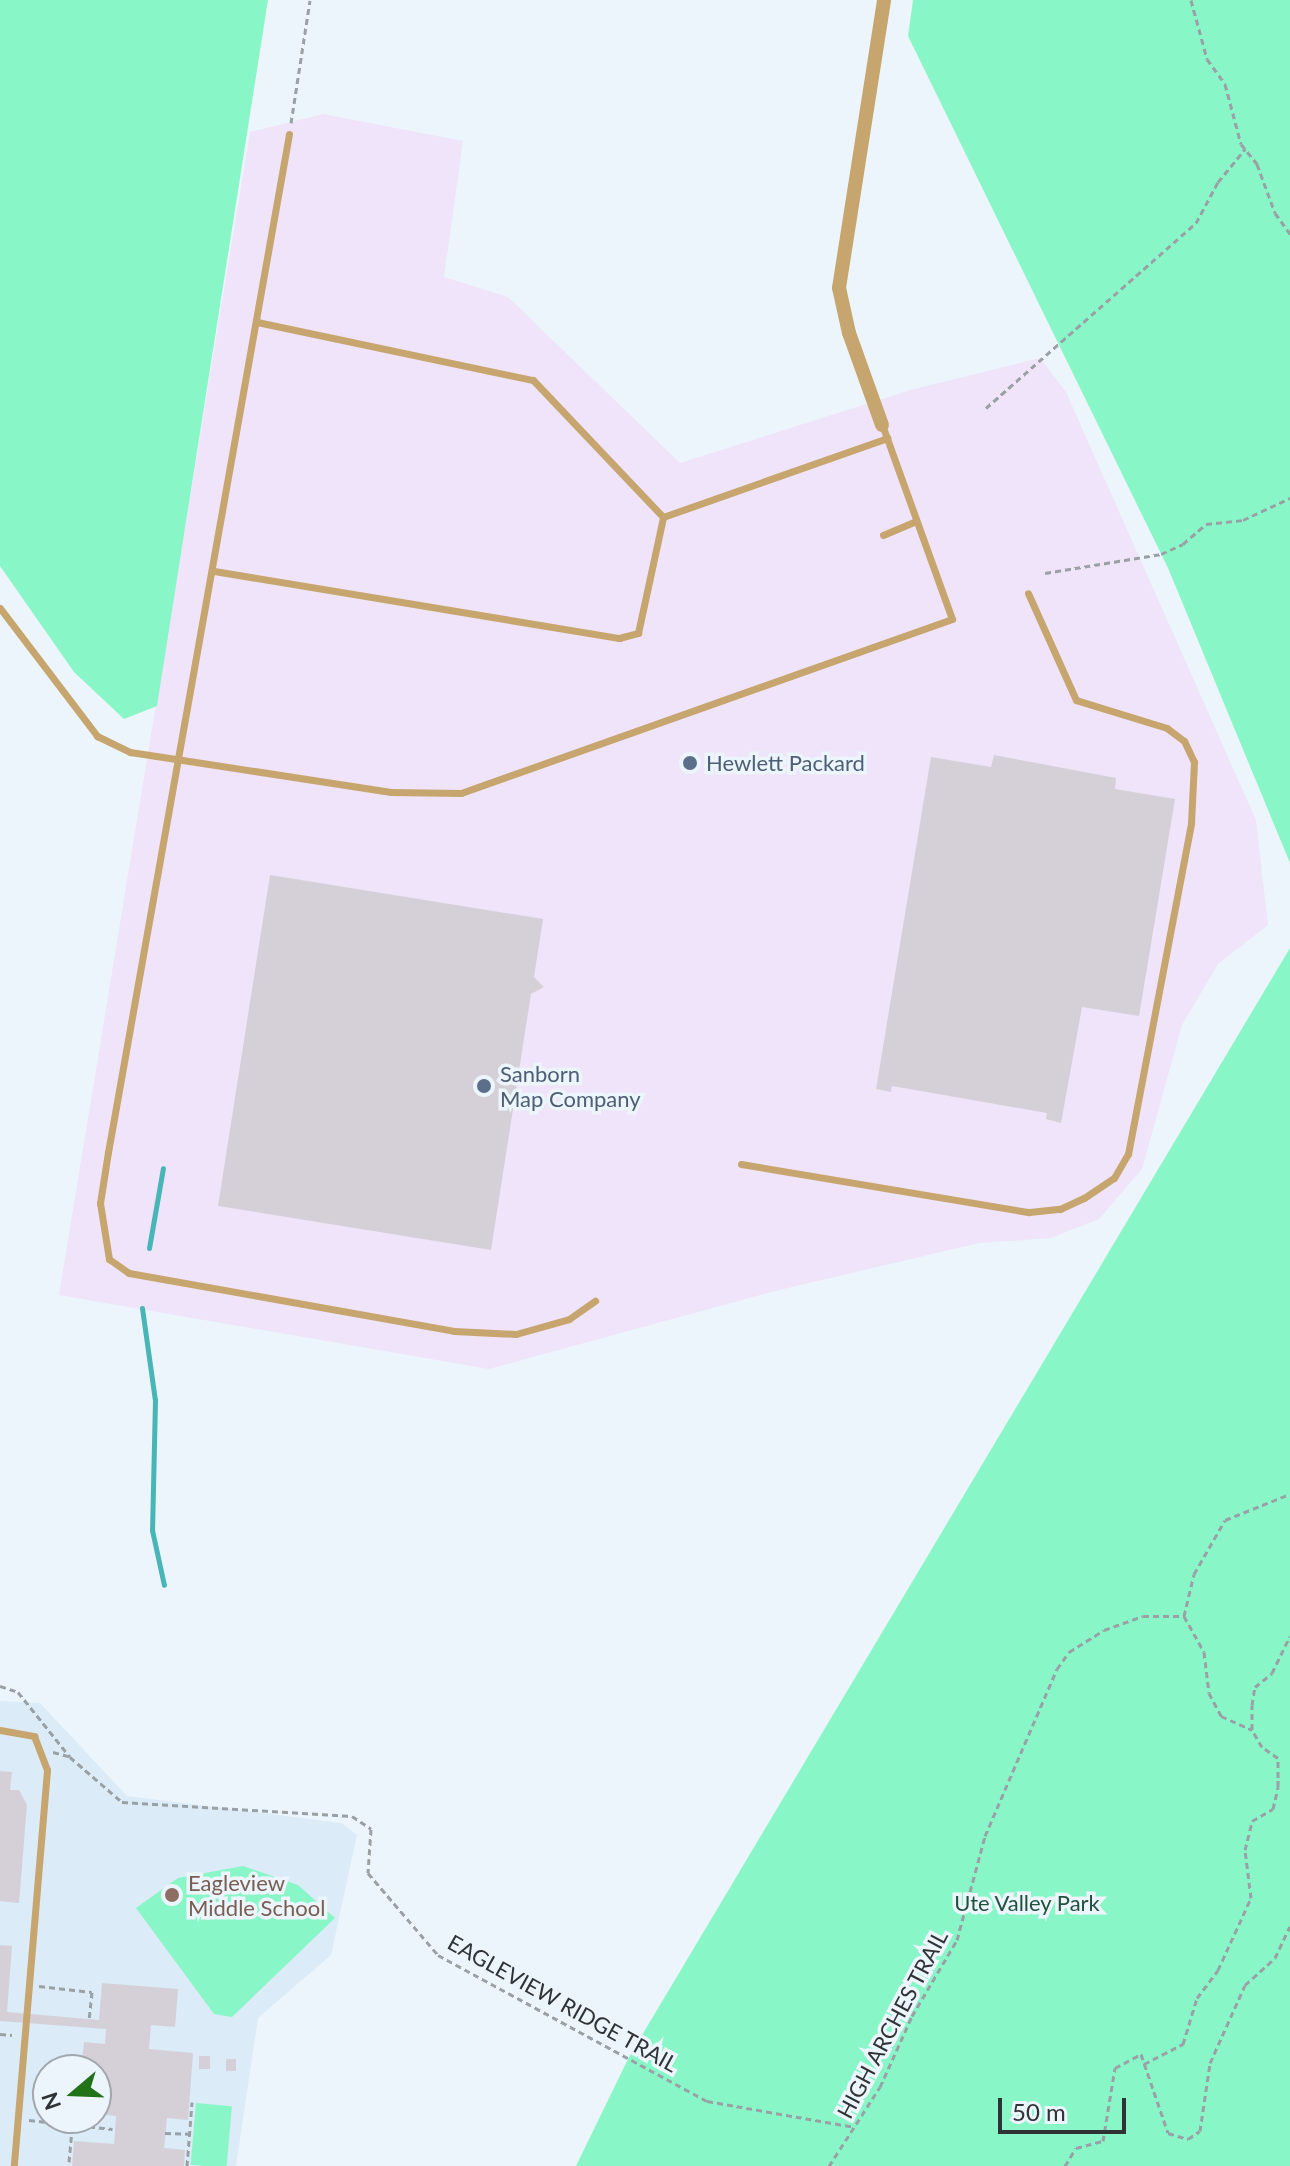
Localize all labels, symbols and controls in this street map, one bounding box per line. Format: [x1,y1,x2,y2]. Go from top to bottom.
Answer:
place label: Hewlett Packard [706,750,865,776]
marker: Hewlett Packard [681,754,699,772]
place label: Sanborn Map Company [500,1060,641,1112]
marker: Sanborn Map Company [475,1077,493,1095]
place label: Eagleview Middle School [188,1869,325,1920]
marker: Eagleview Middle School [163,1886,181,1904]
park label: Ute Valley Park [954,1890,1100,1916]
street label: HIGH ARCHES TRAIL [831,1925,953,2123]
street label: EAGLEVIEW RIDGE TRAIL [443,1929,683,2077]
north arrow [32,2054,112,2134]
scale bar [1002,2082,1130,2132]
text: N [35,2089,66,2114]
text: 50 m [1012,2097,1066,2126]

